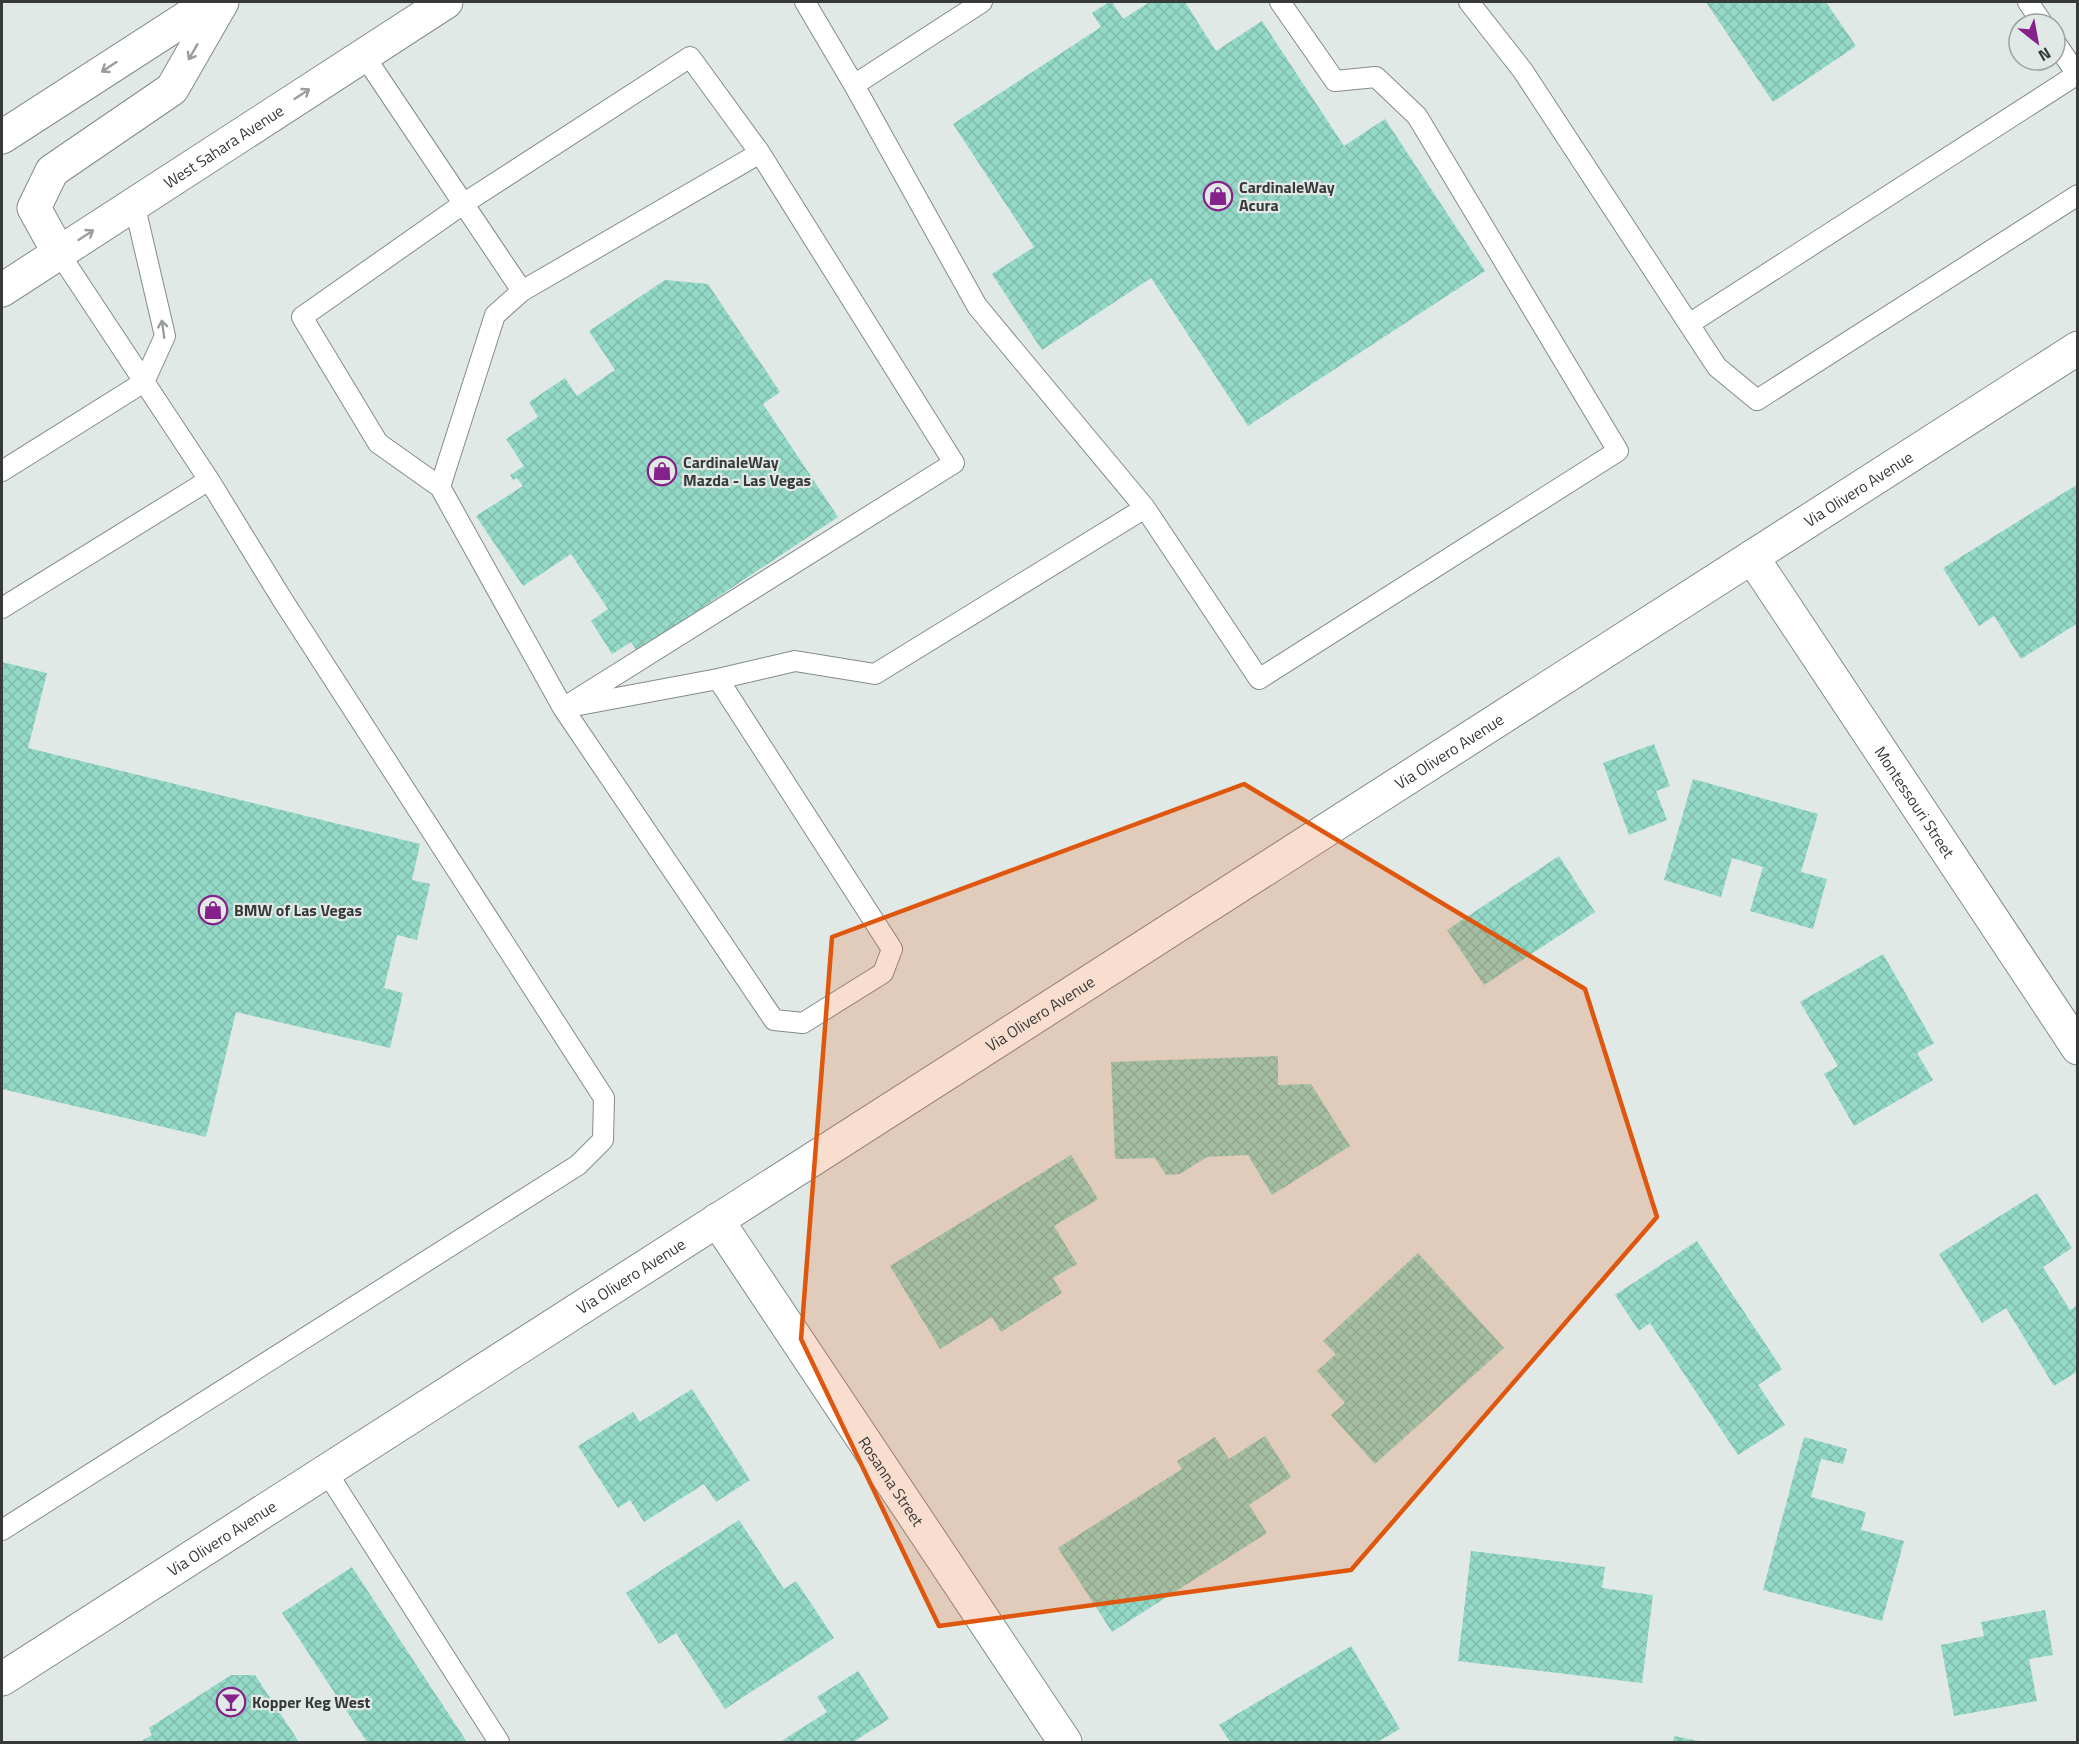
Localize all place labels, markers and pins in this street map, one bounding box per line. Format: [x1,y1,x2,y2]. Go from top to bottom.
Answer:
place label: CardinaleWay Acura [1239,175,1335,217]
shop icon: CardinaleWay Acura [1202,180,1234,212]
place label: CardinaleWay Mazda - Las Vegas [683,450,811,492]
shop icon: CardinaleWay Mazda - Las Vegas [646,455,678,487]
shop icon: BMW of Las Vegas [197,894,229,926]
place label: BMW of Las Vegas [234,898,362,922]
bar icon: Kopper Keg West [215,1686,247,1718]
place label: Kopper Keg West [252,1690,370,1714]

